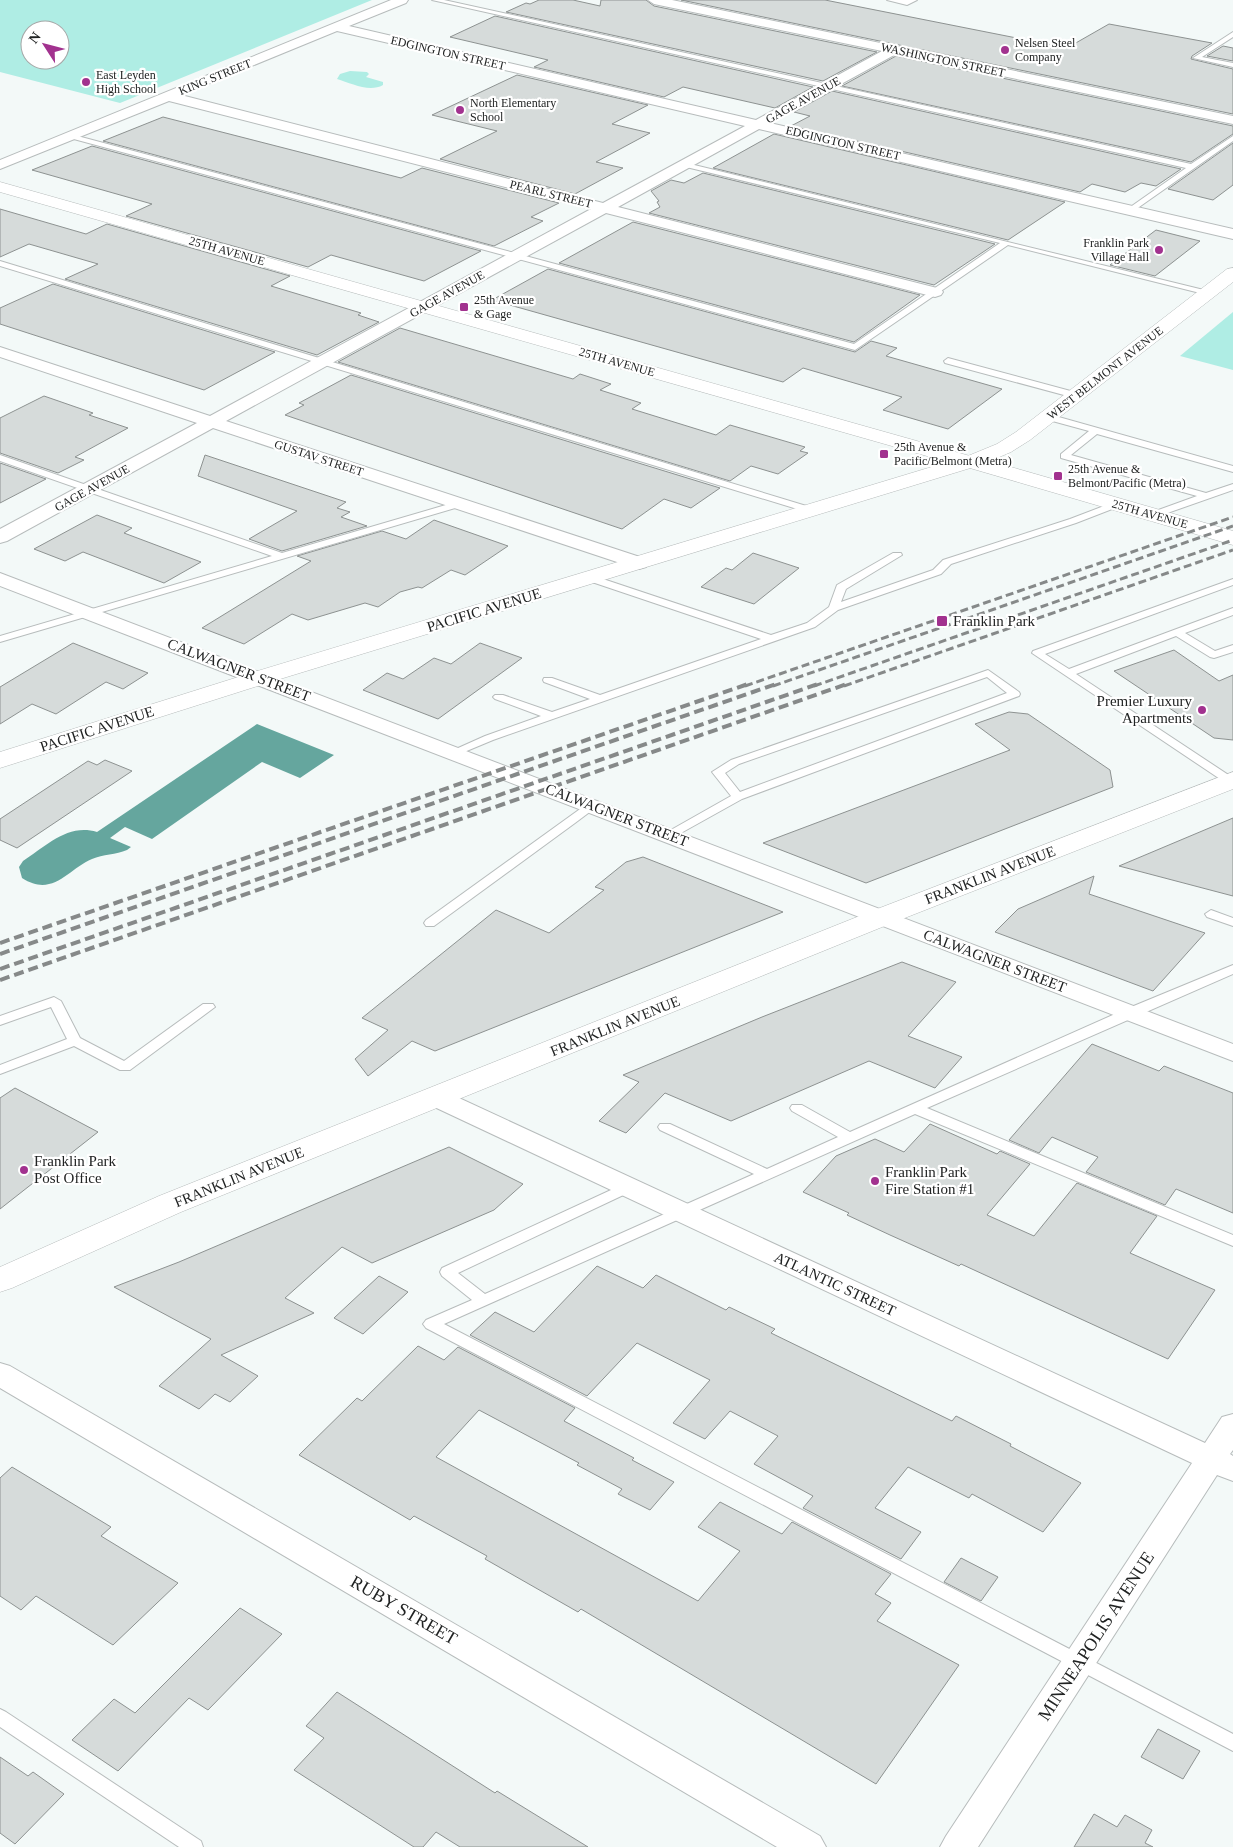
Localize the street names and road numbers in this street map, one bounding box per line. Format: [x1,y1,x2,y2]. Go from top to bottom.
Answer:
street label: EDGINGTON STREET [389,33,507,73]
street label: WASHINGTON STREET [880,40,1007,80]
street label: KING STREET [177,56,254,98]
street label: GAGE AVENUE [763,74,843,126]
street label: EDGINGTON STREET [784,123,902,163]
street label: PEARL STREET [508,177,594,211]
street label: 25TH AVENUE [188,234,266,268]
street label: GAGE AVENUE [407,268,487,320]
street label: WEST BELMONT AVENUE [1044,323,1166,423]
street label: 25TH AVENUE [578,345,656,379]
street label: GUSTAV STREET [273,437,366,479]
street label: GAGE AVENUE [52,462,132,514]
street label: 25TH AVENUE [1111,497,1189,531]
street label: PACIFIC AVENUE [425,585,543,635]
street label: CALWAGNER STREET [165,635,313,705]
street label: PACIFIC AVENUE [38,703,156,755]
street label: CALWAGNER STREET [543,780,691,850]
street label: FRANKLIN AVENUE [922,843,1058,907]
street label: CALWAGNER STREET [921,926,1069,996]
street label: FRANKLIN AVENUE [548,993,682,1059]
street label: FRANKLIN AVENUE [172,1144,306,1210]
street label: ATLANTIC STREET [772,1249,898,1319]
street label: MINNEAPOLIS AVENUE [1034,1548,1158,1724]
street label: RUBY STREET [347,1571,461,1649]

